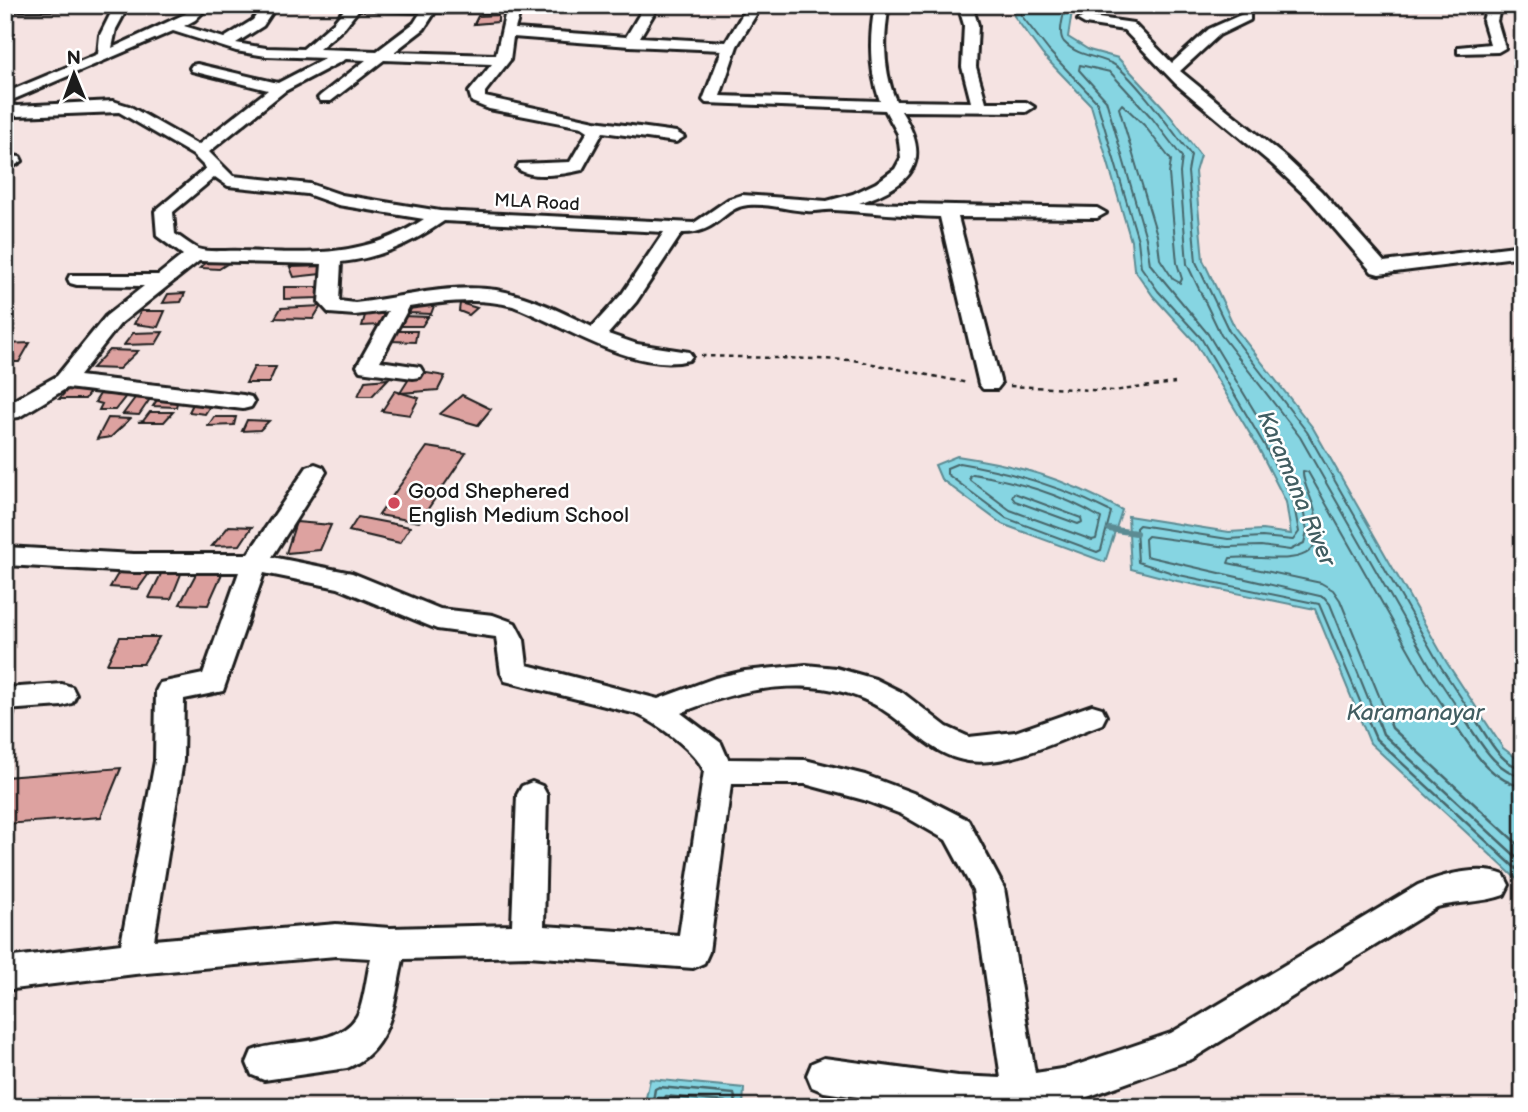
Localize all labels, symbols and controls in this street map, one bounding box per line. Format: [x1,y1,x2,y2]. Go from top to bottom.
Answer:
north arrow [38,38,108,108]
text: N [66,47,81,70]
street label: MLA Road [494,190,580,215]
water label: Karamana River [1251,406,1342,572]
place label: Good Shephered English Medium School [408,479,629,528]
marker: Good Shephered English Medium School [386,495,402,511]
water label: Karamanayar [1346,699,1485,727]

